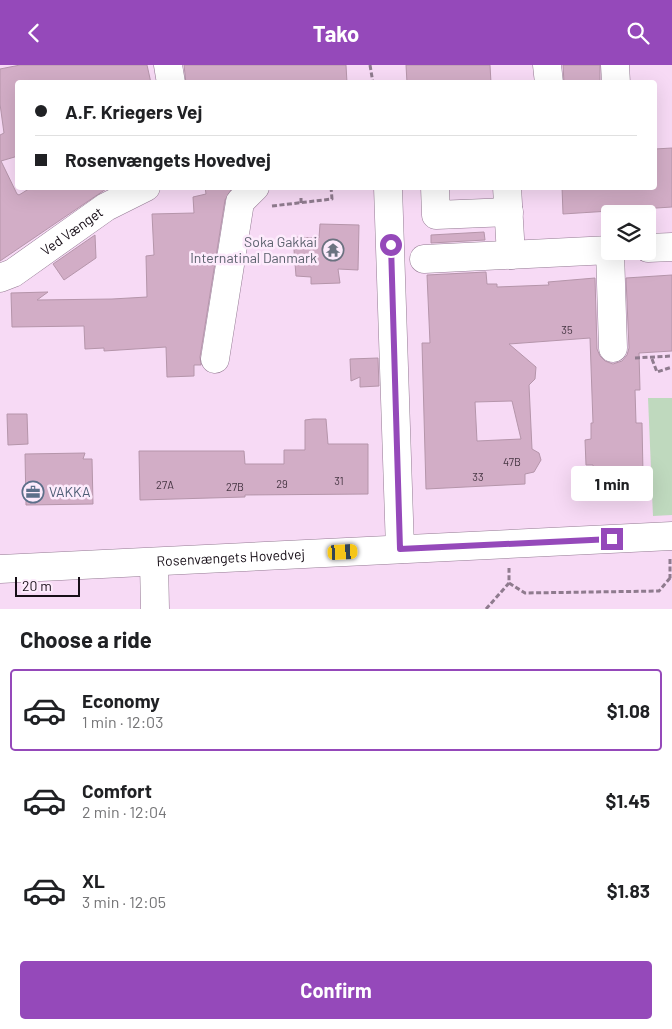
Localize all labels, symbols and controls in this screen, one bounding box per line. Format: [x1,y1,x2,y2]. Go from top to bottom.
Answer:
icon: back [20,19,48,47]
icon: search [624,19,652,47]
text: Tako [313,20,359,46]
text: A.F. Kriegers Vej [65,100,202,123]
text: Rosenvængets Hovedvej [65,148,271,171]
street label: Ved Vænget [37,203,106,259]
map controls [601,205,656,260]
button: layers [601,205,656,260]
place label: Soka Gakkai Internatinal Danmark [190,233,317,266]
route start [380,234,402,256]
temple icon: Soka Gakkai Internatinal Danmark [321,238,345,262]
house number: 35 [561,323,573,336]
house number: 47B [503,455,521,468]
callout: 1 min [571,467,653,501]
house number: 33 [472,470,484,483]
house number: 31 [334,474,344,487]
text: 1 min [594,474,630,493]
house number: 29 [276,477,288,490]
house number: 27A [156,478,174,491]
office icon: VAKKA [21,480,45,504]
house number: 27B [226,480,244,493]
place label: VAKKA [49,483,91,500]
route end [601,528,623,550]
car [327,544,358,560]
street label: Rosenvængets Hovedvej [156,545,305,569]
scale bar [15,574,80,597]
text: 20 m [22,577,52,594]
text: Choose a ride [20,626,152,652]
icon: car [22,688,67,733]
text: Economy [82,689,160,712]
text: $1.08 [607,699,650,722]
text: 1 min · 12:03 [82,712,163,731]
icon: car [22,778,67,823]
text: Comfort [82,779,152,802]
text: $1.45 [606,789,650,812]
text: 2 min · 12:04 [82,802,167,821]
icon: car [22,868,67,913]
text: XL [82,869,105,892]
text: $1.83 [607,879,650,902]
text: 3 min · 12:05 [82,892,166,911]
button: Confirm [20,961,652,1019]

